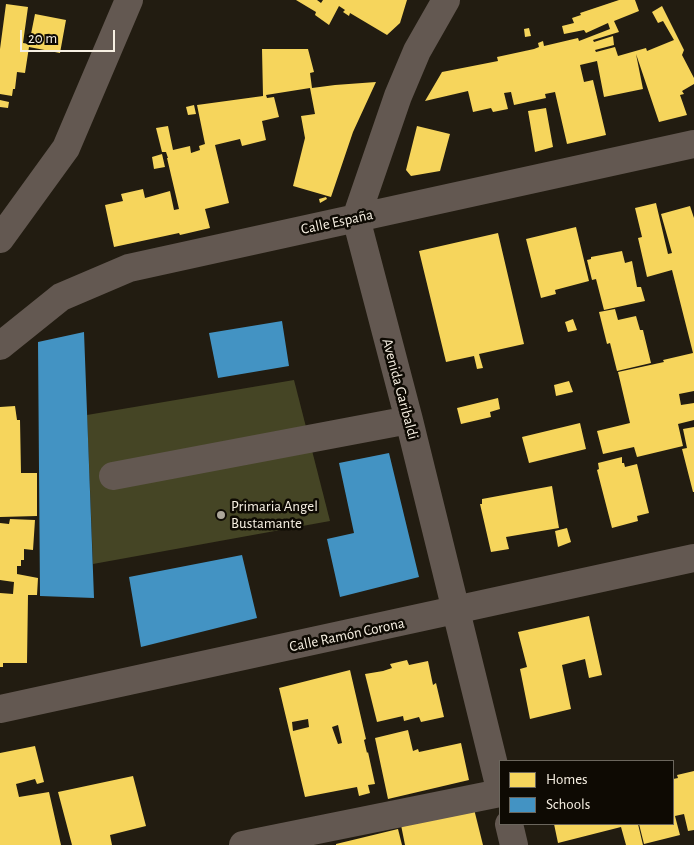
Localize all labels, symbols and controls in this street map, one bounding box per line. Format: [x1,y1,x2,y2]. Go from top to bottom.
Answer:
scale bar [22,20,118,52]
text: 20 m [28,31,57,46]
street label: Calle España [299,206,375,238]
street label: Avenida Garibaldi [378,337,422,441]
place label: Primaria Angel Bustamante [231,497,318,532]
marker: Primaria Angel Bustamante [215,509,227,521]
street label: Calle Ramón Corona [288,614,406,656]
legend [499,760,674,825]
text: Homes [546,772,588,787]
text: Schools [546,797,590,812]

